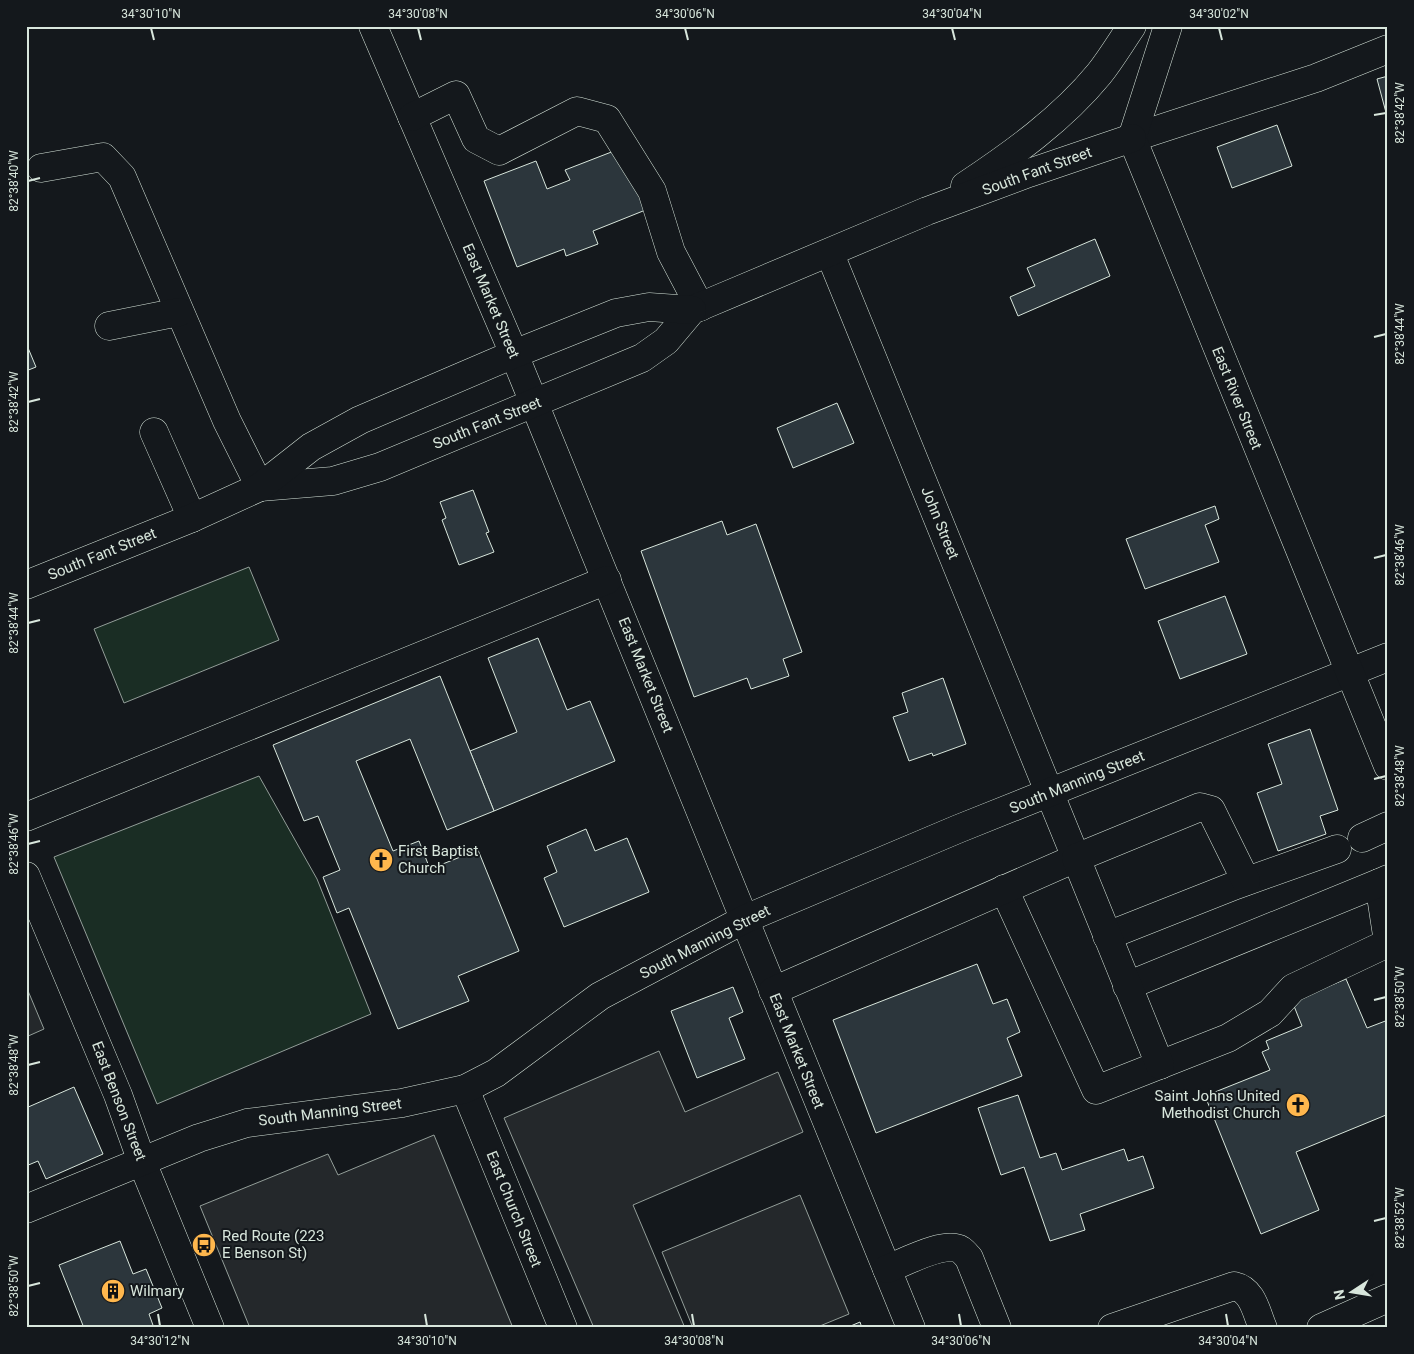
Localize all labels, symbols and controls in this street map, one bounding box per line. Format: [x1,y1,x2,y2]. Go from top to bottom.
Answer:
text: 34°30'10"N [121,7,181,21]
text: 34°30'08"N [388,7,448,21]
text: 34°30'06"N [655,7,715,21]
text: 34°30'04"N [922,7,982,21]
text: 34°30'02"N [1189,7,1249,21]
text: 82°38'42"W [1393,82,1407,144]
street label: South Fant Street [980,143,1094,199]
text: 82°38'40"W [7,150,21,212]
street label: East Market Street [459,241,523,361]
text: 82°38'44"W [1393,303,1407,365]
street label: East River Street [1208,344,1266,452]
text: 82°38'42"W [7,371,21,433]
street label: South Fant Street [430,393,544,453]
street label: John Street [917,484,963,562]
street label: South Fant Street [45,524,159,584]
text: 82°38'46"W [1393,524,1407,586]
text: 82°38'44"W [7,592,21,654]
street label: East Market Street [615,615,677,735]
text: 82°38'48"W [1393,745,1407,807]
street label: South Manning Street [1007,747,1147,817]
text: 82°38'46"W [7,813,21,875]
place label: First Baptist Church [398,842,479,877]
church icon: First Baptist Church [368,847,394,873]
street label: South Manning Street [637,901,773,983]
text: 82°38'50"W [1393,966,1407,1028]
street label: East Market Street [766,991,828,1111]
text: 82°38'48"W [7,1034,21,1096]
street label: East Benson Street [88,1039,150,1163]
place label: Saint Johns United Methodist Church [1155,1087,1280,1122]
church icon: Saint Johns United Methodist Church [1285,1092,1311,1118]
street label: South Manning Street [257,1094,403,1130]
street label: East Church Street [482,1148,546,1270]
text: 82°38'52"W [1393,1187,1407,1249]
place label: Red Route (223 E Benson St) [222,1227,324,1262]
bus stop icon: Red Route (223 E Benson St) [191,1232,217,1258]
text: 82°38'50"W [7,1255,21,1317]
north arrow [1326,1266,1376,1316]
building icon: Wilmary [100,1278,126,1304]
place label: Wilmary [130,1282,184,1300]
text: N [1330,1288,1348,1301]
text: 34°30'12"N [130,1334,190,1348]
text: 34°30'10"N [397,1334,457,1348]
text: 34°30'08"N [664,1334,724,1348]
text: 34°30'06"N [931,1334,991,1348]
text: 34°30'04"N [1198,1334,1258,1348]

